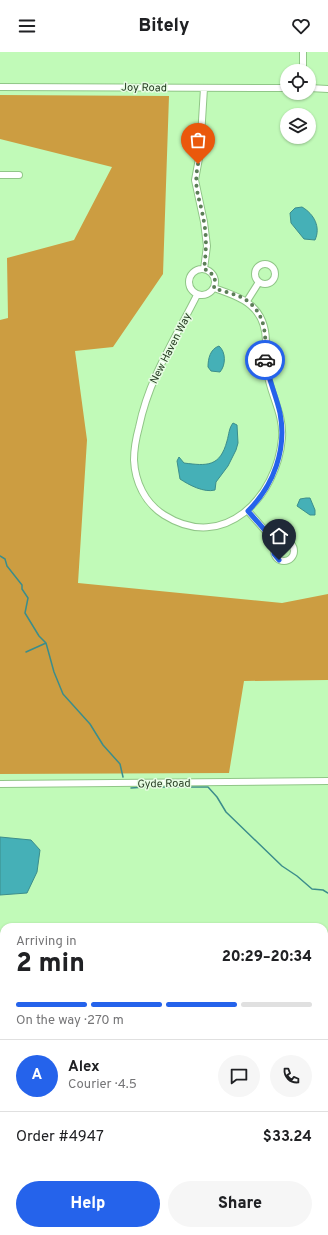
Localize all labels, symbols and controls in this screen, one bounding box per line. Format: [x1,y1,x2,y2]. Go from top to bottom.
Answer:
icon: menu [16,15,38,37]
text: Bitely [139,15,189,38]
icon: heart [290,15,312,37]
map controls [280,64,316,144]
button: locate [280,64,316,100]
street label: Joy Road [121,81,167,95]
button: layers [280,108,316,144]
pin [181,123,215,164]
icon: bag [187,129,209,151]
street label: New Haven Way [147,310,195,386]
courier [245,340,285,380]
icon: car [254,349,276,371]
pin [262,519,296,560]
icon: home [268,525,290,547]
street label: Gyde Road [137,777,191,791]
text: Arriving in [16,934,77,950]
text: 2 min [16,948,85,981]
text: 20:29–20:34 [222,948,312,967]
text: On the way · 270 m [16,1013,124,1029]
button: chat [218,1055,260,1097]
button: phone [270,1055,312,1097]
text: Alex [68,1058,100,1077]
text: A [32,1066,42,1085]
text: Courier · 4.5 [68,1077,137,1093]
text: Order #4947 [16,1128,104,1147]
text: $33.24 [263,1128,312,1147]
button: Help [16,1181,160,1227]
button: Share [168,1181,312,1227]

